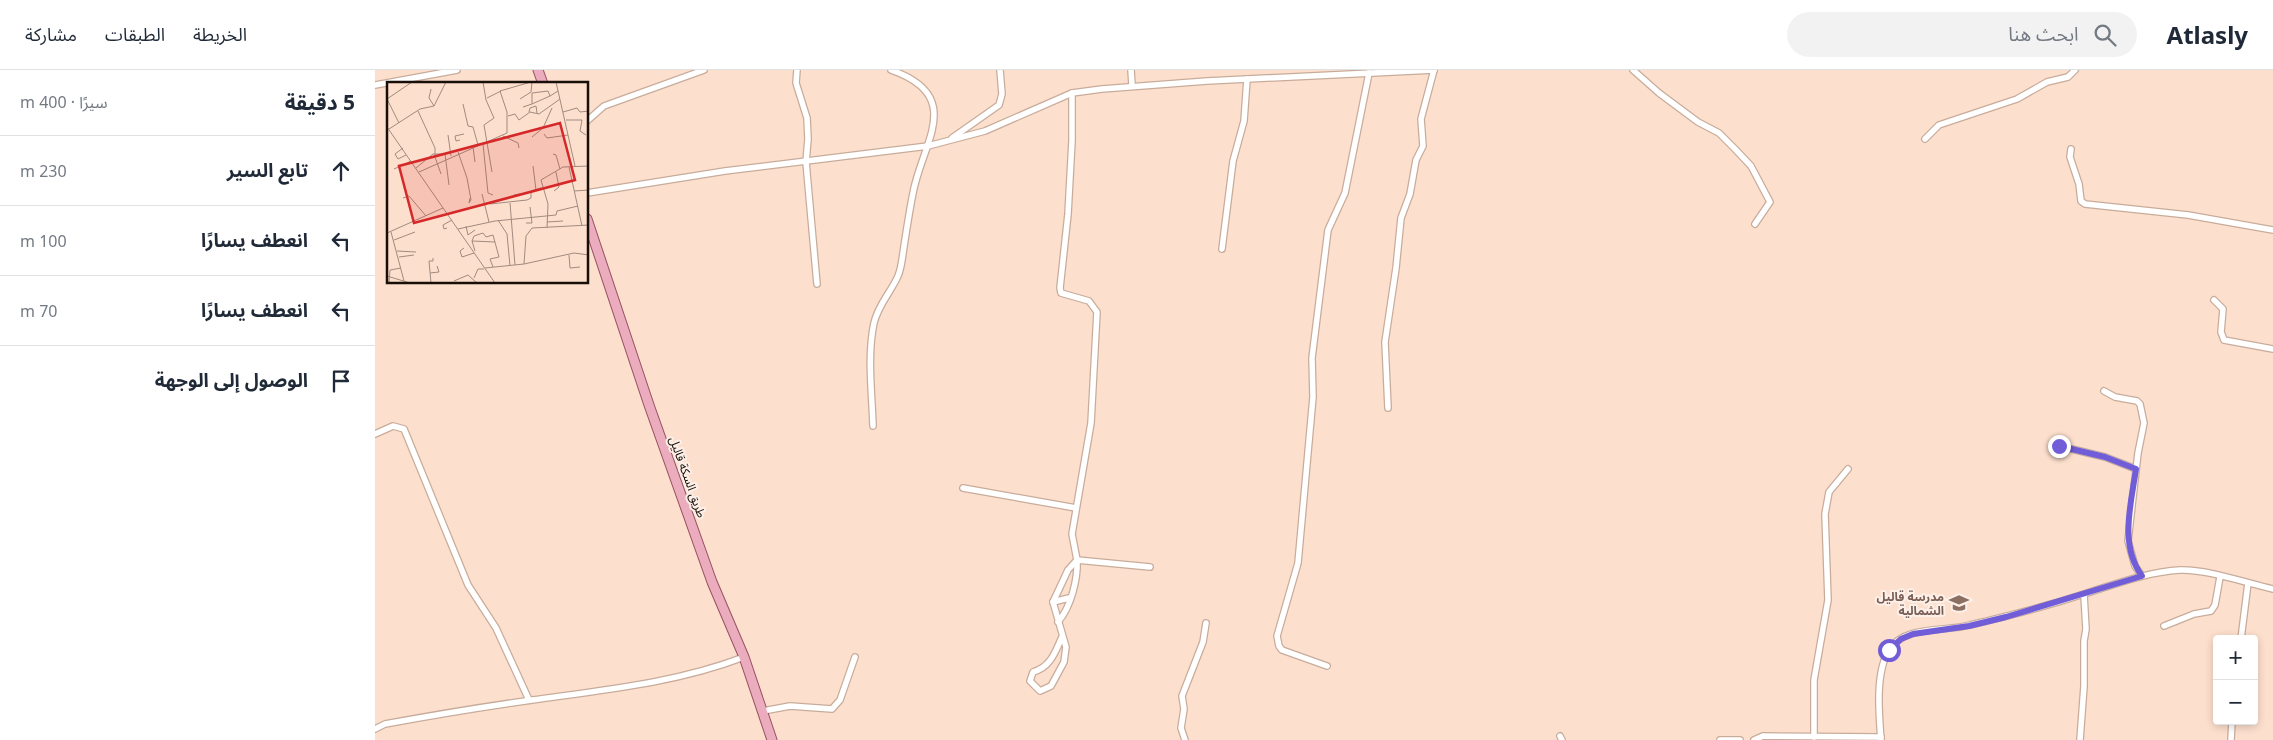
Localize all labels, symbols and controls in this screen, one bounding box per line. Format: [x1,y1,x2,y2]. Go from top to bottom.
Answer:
search box [1787,12,2137,57]
text: Atlasly [2167,18,2248,51]
text: ابحث هنا [2008,21,2079,47]
icon: search [2091,21,2119,49]
text: مشاركة [25,22,77,46]
text: الطبقات [105,22,165,46]
text: الخريطة [193,22,247,46]
inset map [387,82,589,284]
text: 5 دقيقة [285,88,355,116]
text: سيرًا · 400 m [20,91,107,113]
text: تابع السير [227,157,308,183]
icon: ahead [327,157,355,185]
text: 230 m [20,160,67,182]
text: انعطف يسارًا [201,227,308,253]
icon: left [327,227,355,255]
text: 100 m [20,230,67,252]
text: انعطف يسارًا [201,297,308,323]
icon: left [327,297,355,325]
text: 70 m [20,300,57,322]
text: الوصول إلى الوجهة [155,367,308,393]
icon: arrive [327,367,355,395]
street label: طريق السكة قاليل [665,434,711,520]
route end [2048,435,2071,458]
place label: مدرسة قاليل الشمالية [1877,588,1944,619]
school or university icon: مدرسة قاليل الشمالية [1948,592,1970,614]
map controls [2213,635,2258,725]
button: + [2213,635,2258,680]
route start [1878,639,1901,662]
button: − [2213,680,2258,725]

